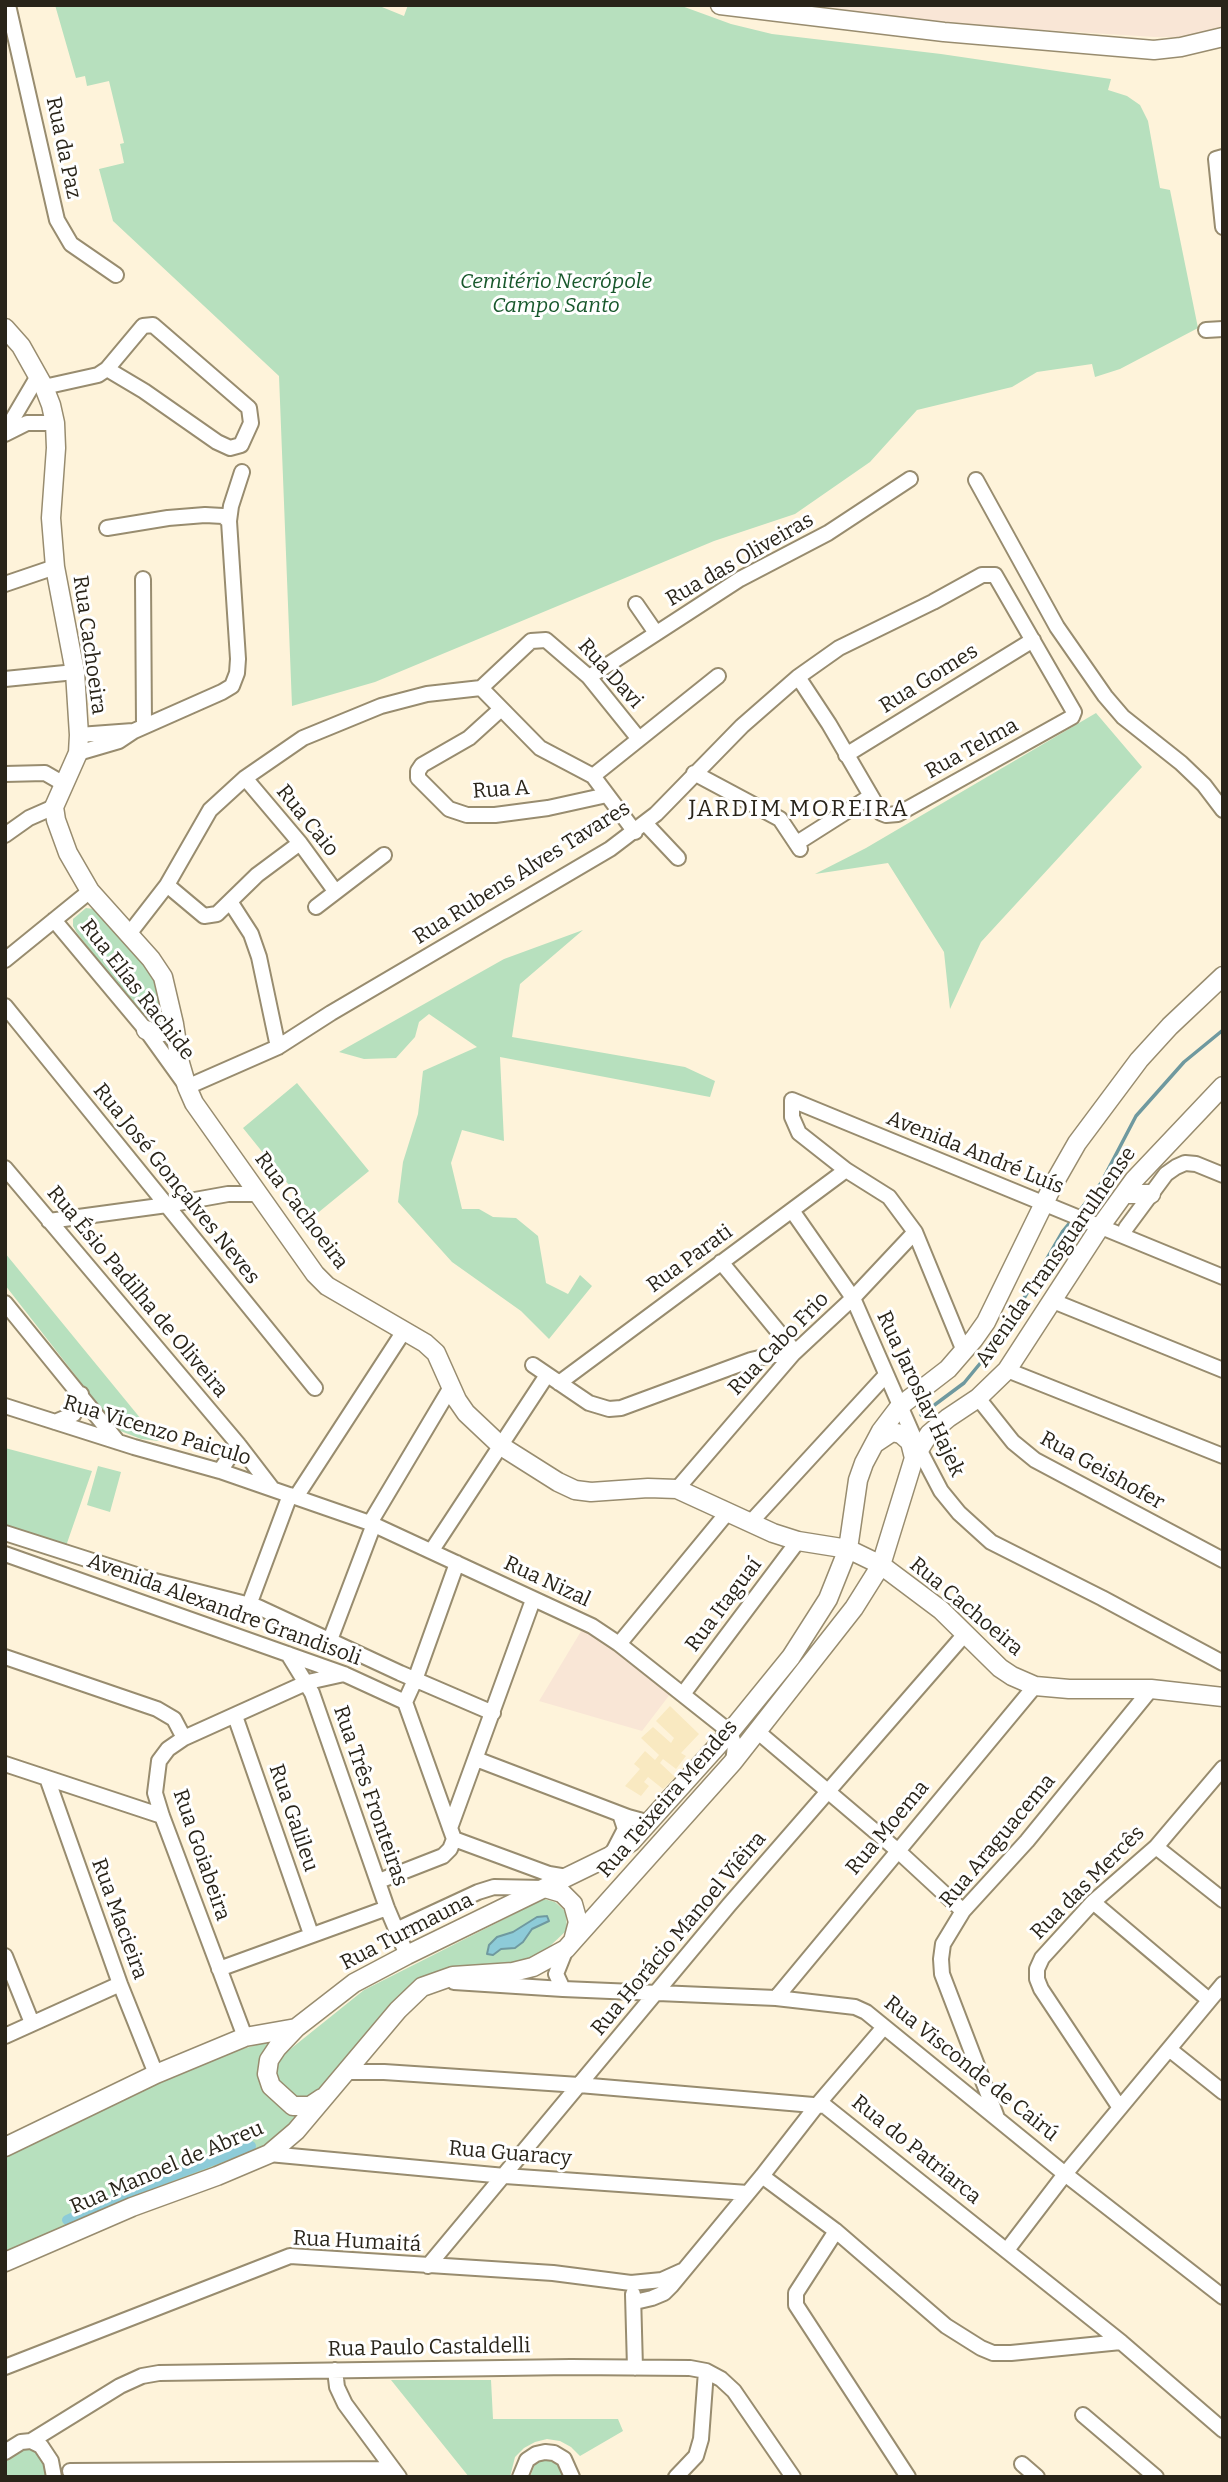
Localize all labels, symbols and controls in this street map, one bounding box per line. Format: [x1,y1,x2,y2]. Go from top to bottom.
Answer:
street label: Rua da Paz [40,95,86,201]
park label: Cemitério Necrópole Campo Santo [460,269,652,319]
street label: Rua das Oliveiras [662,508,818,612]
street label: Rua Cachoeira [67,574,111,716]
street label: Rua Davi [572,634,648,714]
street label: Rua Gomes [875,639,983,719]
street label: Rua Telma [921,713,1023,785]
street label: Rua A [472,775,530,805]
street label: Rua Caio [270,780,344,862]
street label: Rua Rubens Alves Tavares [409,796,635,950]
district label: JARDIM MOREIRA [690,796,908,824]
street label: Rua Elías Rachide [74,915,200,1065]
street label: Rua José Gonçalves Neves [87,1079,265,1289]
street label: Avenida André Luís [883,1106,1067,1200]
street label: Avenida Transguarulhense [970,1142,1142,1372]
street label: Rua Cachoeira [249,1147,353,1275]
street label: Rua Ésio Padilha de Oliveira [41,1181,233,1403]
street label: Rua Parati [642,1220,738,1298]
street label: Rua Cabo Frio [723,1287,835,1401]
street label: Rua Jaroslav Hajek [871,1307,969,1481]
street label: Rua Vicenzo Paiculo [60,1390,254,1472]
street label: Rua Geishofer [1035,1426,1169,1516]
street label: Avenida Alexandre Grandisoli [84,1549,364,1671]
street label: Rua Nizal [500,1551,594,1613]
street label: Rua Cachoeira [904,1552,1028,1662]
street label: Rua Itaguaí [681,1553,767,1657]
street label: Rua Três Fronteiras [327,1702,413,1890]
street label: Rua Teixeira Mendes [593,1715,743,1883]
street label: Rua Galileu [263,1761,323,1875]
street label: Rua Araguacema [935,1769,1061,1913]
street label: Rua Moema [841,1776,935,1880]
street label: Rua Goiabeira [167,1786,235,1924]
street label: Rua das Mercês [1026,1821,1150,1945]
street label: Rua Horácio Manoel Viêira [586,1827,772,2041]
street label: Rua Macieira [86,1855,152,1983]
street label: Rua Turmauna [337,1888,477,1976]
street label: Rua Visconde de Cairú [879,1991,1063,2147]
street label: Rua do Patriarca [846,2090,986,2210]
street label: Rua Manoel de Abreu [67,2116,267,2220]
street label: Rua Guaracy [447,2136,573,2172]
street label: Rua Humaitá [292,2226,422,2258]
street label: Rua Paulo Castaldelli [327,2334,531,2362]

